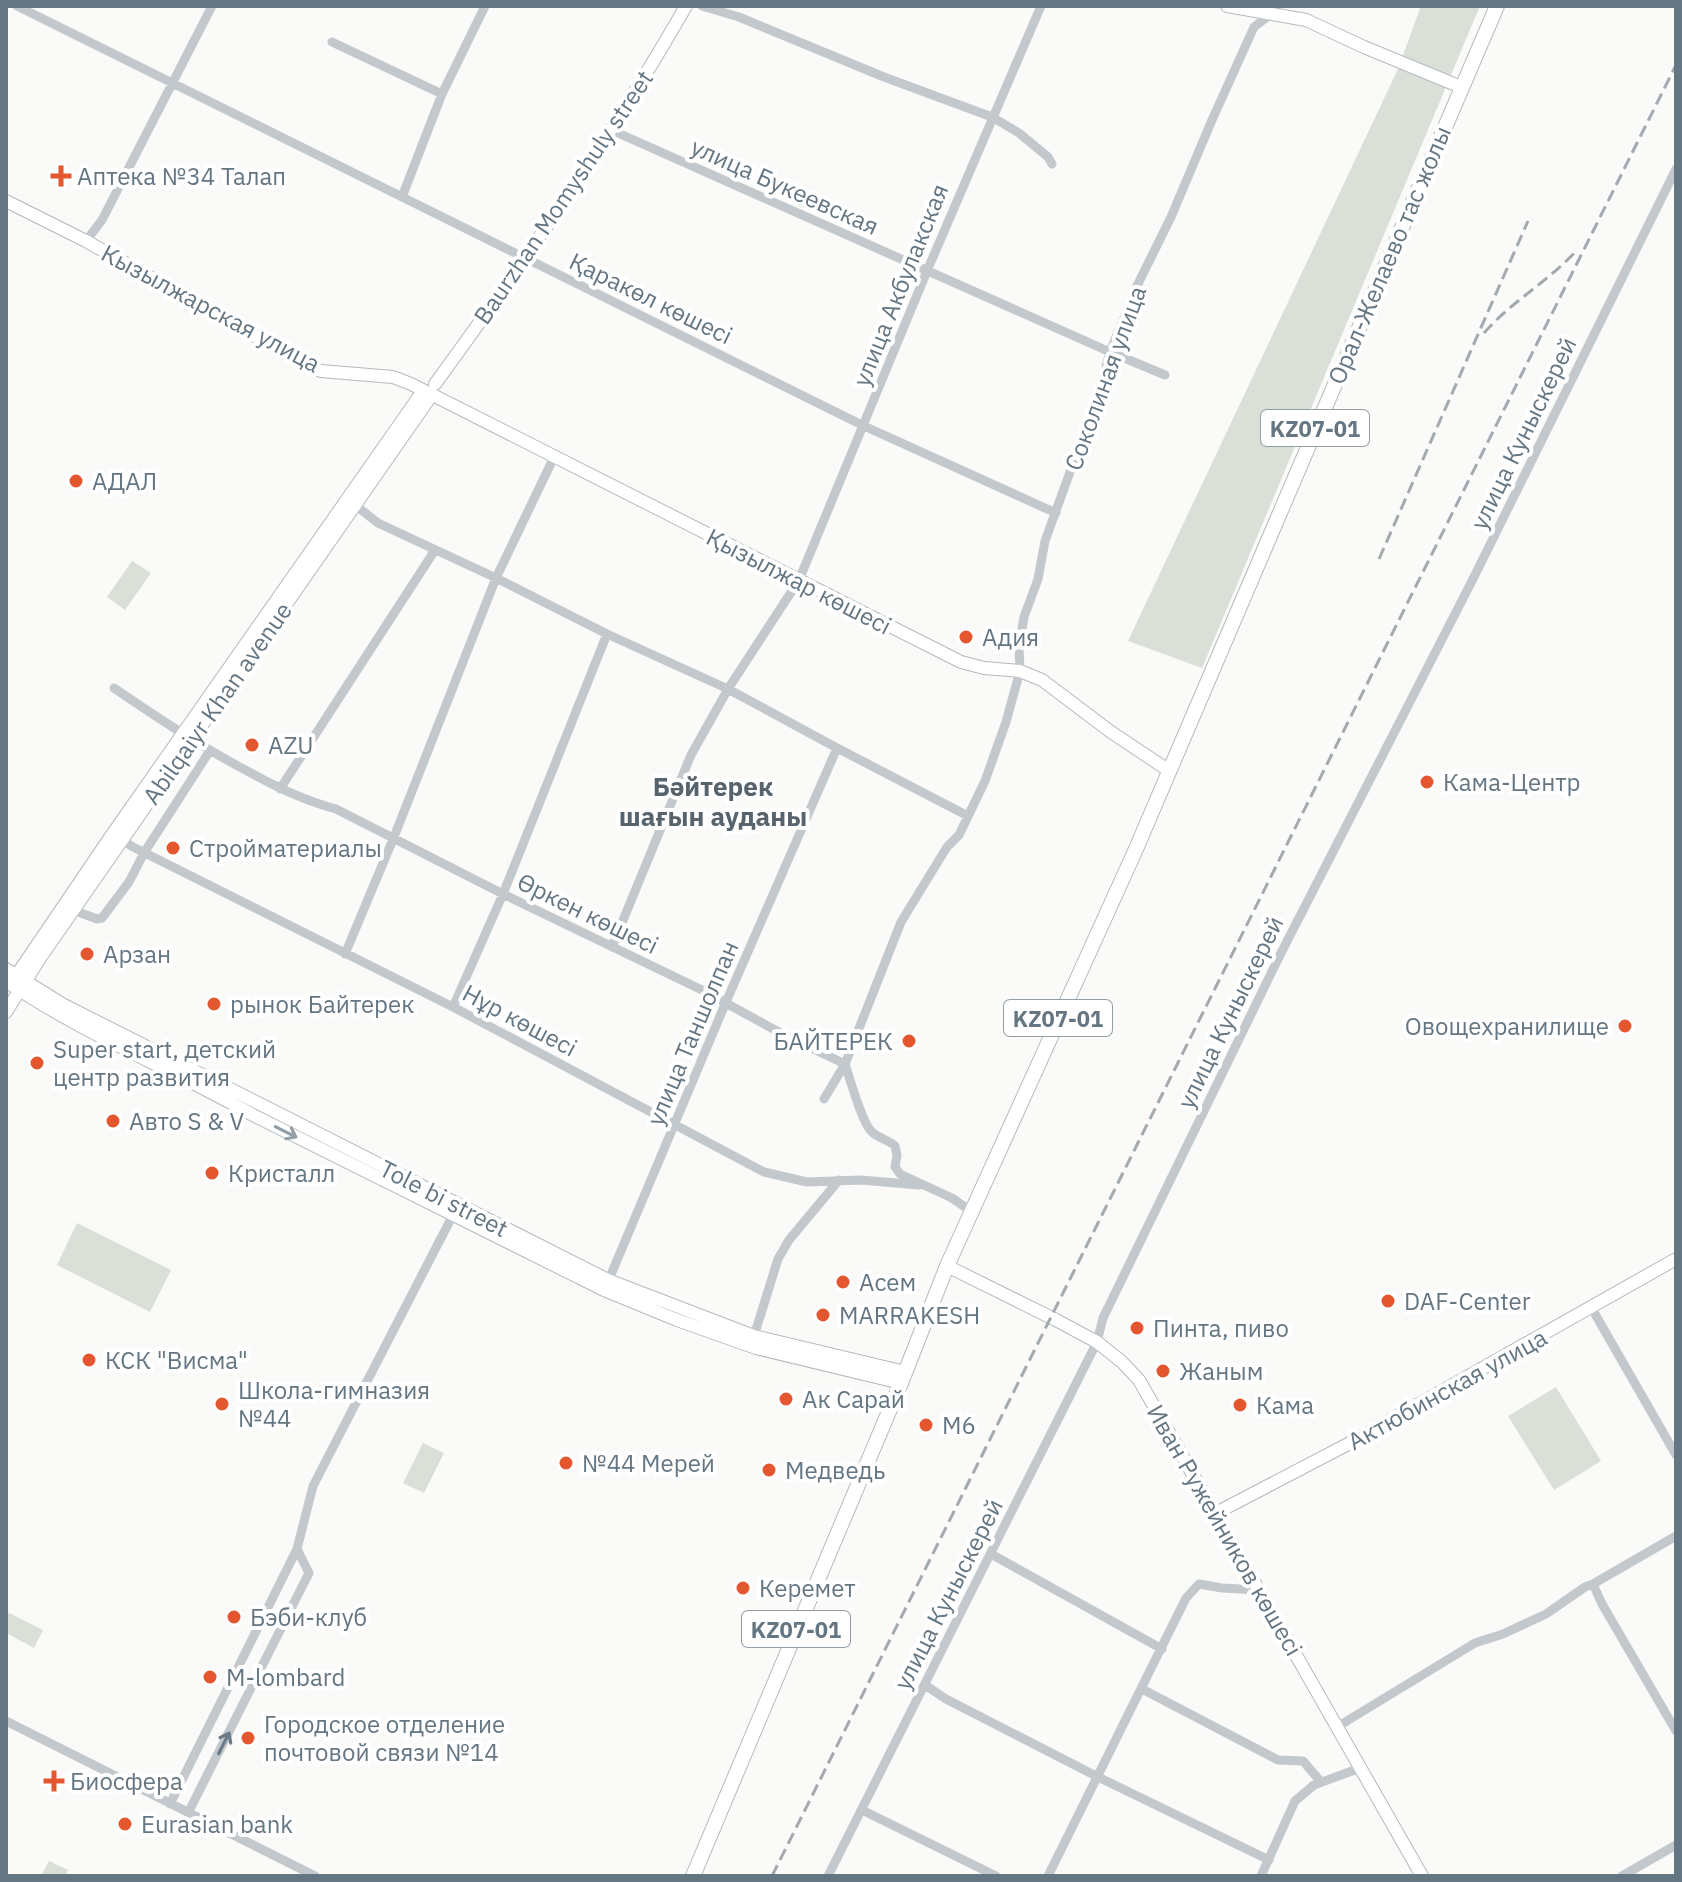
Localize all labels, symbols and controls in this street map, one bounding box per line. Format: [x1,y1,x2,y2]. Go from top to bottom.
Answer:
street label: Baurzhan Momyshuly street [466,64,660,330]
street label: Орал-Желаево тас жолы [1320,121,1458,389]
street label: улица Букеевская [686,130,884,242]
place label: Аптека №34 Талап [77,160,286,192]
marker: Аптека №34 Талап [52,167,70,185]
street label: улица Акбулакская [845,179,955,391]
street label: Кызылжарская улица [96,237,326,379]
street label: Қаракөл көшесі [564,245,738,351]
street label: Соколиная улица [1057,281,1153,475]
street label: улица Куныскерей [1463,332,1583,534]
road number: KZ07-01 [1261,410,1369,446]
place label: АДАЛ [92,465,157,497]
marker: АДАЛ [67,472,85,490]
street label: Қызылжар көшесі [701,521,897,641]
street label: Abilqaiyr Khan avenue [135,596,299,810]
place label: Адия [982,621,1039,653]
marker: Адия [957,628,975,646]
place label: AZU [268,729,314,761]
marker: AZU [243,736,261,754]
place label: Кама-Центр [1443,766,1581,798]
district label: Бәйтерек шағын ауданы [619,769,807,833]
marker: Кама-Центр [1418,773,1436,791]
place label: Стройматериалы [189,832,382,864]
marker: Стройматериалы [164,839,182,857]
street label: Өркен көшесі [512,865,664,961]
street label: улица Куныскерей [1170,911,1290,1113]
street label: улица Таншолпан [639,936,745,1130]
place label: Арзан [103,938,171,970]
marker: Арзан [78,945,96,963]
street label: Нұр көшесі [457,977,583,1063]
place label: рынок Байтерек [230,988,414,1020]
marker: рынок Байтерек [205,995,223,1013]
road number: KZ07-01 [1004,1000,1112,1036]
place label: Овощехранилище [1405,1010,1609,1042]
marker: Овощехранилище [1616,1017,1634,1035]
place label: БАЙТЕРЕК [773,1025,893,1057]
marker: БАЙТЕРЕК [900,1032,918,1050]
place label: Super start, детский центр развития [53,1033,276,1093]
marker: Super start, детский центр развития [28,1054,46,1072]
place label: Авто S & V [129,1105,245,1137]
marker: Авто S & V [104,1112,122,1130]
one-way arrow [273,1124,297,1140]
street label: Tole bi street [374,1152,514,1244]
place label: Кристалл [228,1157,335,1189]
marker: Кристалл [203,1164,221,1182]
place label: Асем [859,1266,916,1298]
marker: Асем [834,1273,852,1291]
place label: DAF-Center [1404,1285,1531,1317]
marker: DAF-Center [1379,1292,1397,1310]
place label: MARRAKESH [839,1299,980,1331]
marker: MARRAKESH [814,1306,832,1324]
place label: Пинта, пиво [1153,1312,1289,1344]
marker: Пинта, пиво [1128,1319,1146,1337]
street label: Актюбинская улица [1342,1321,1553,1457]
place label: КСК "Висма" [105,1344,248,1376]
marker: КСК "Висма" [80,1351,98,1369]
place label: Жаным [1179,1355,1263,1387]
marker: Жаным [1154,1362,1172,1380]
place label: Школа-гимназия №44 [238,1374,430,1434]
place label: Ак Сарай [802,1383,905,1415]
place label: Кама [1256,1389,1314,1421]
marker: Ак Сарай [777,1390,795,1408]
marker: Школа-гимназия №44 [213,1395,231,1413]
marker: Кама [1231,1396,1249,1414]
street label: Иван Ружейников көшесі [1140,1398,1310,1662]
place label: М6 [942,1409,976,1441]
marker: М6 [917,1416,935,1434]
place label: №44 Мерей [582,1447,715,1479]
marker: №44 Мерей [557,1454,575,1472]
place label: Медведь [785,1454,885,1486]
marker: Медведь [760,1461,778,1479]
street label: улица Куныскерей [886,1493,1010,1695]
place label: Керемет [759,1572,855,1604]
marker: Керемет [734,1579,752,1597]
place label: Бэби-клуб [250,1601,367,1633]
marker: Бэби-клуб [225,1608,243,1626]
road number: KZ07-01 [742,1611,850,1647]
place label: M-lombard [226,1661,345,1693]
marker: M-lombard [201,1668,219,1686]
place label: Городское отделение почтовой связи №14 [264,1708,505,1768]
marker: Городское отделение почтовой связи №14 [239,1729,257,1747]
one-way arrow [216,1731,232,1755]
place label: Биосфера [70,1765,183,1797]
marker: Биосфера [45,1772,63,1790]
place label: Eurasian bank [141,1808,293,1840]
marker: Eurasian bank [116,1815,134,1833]

